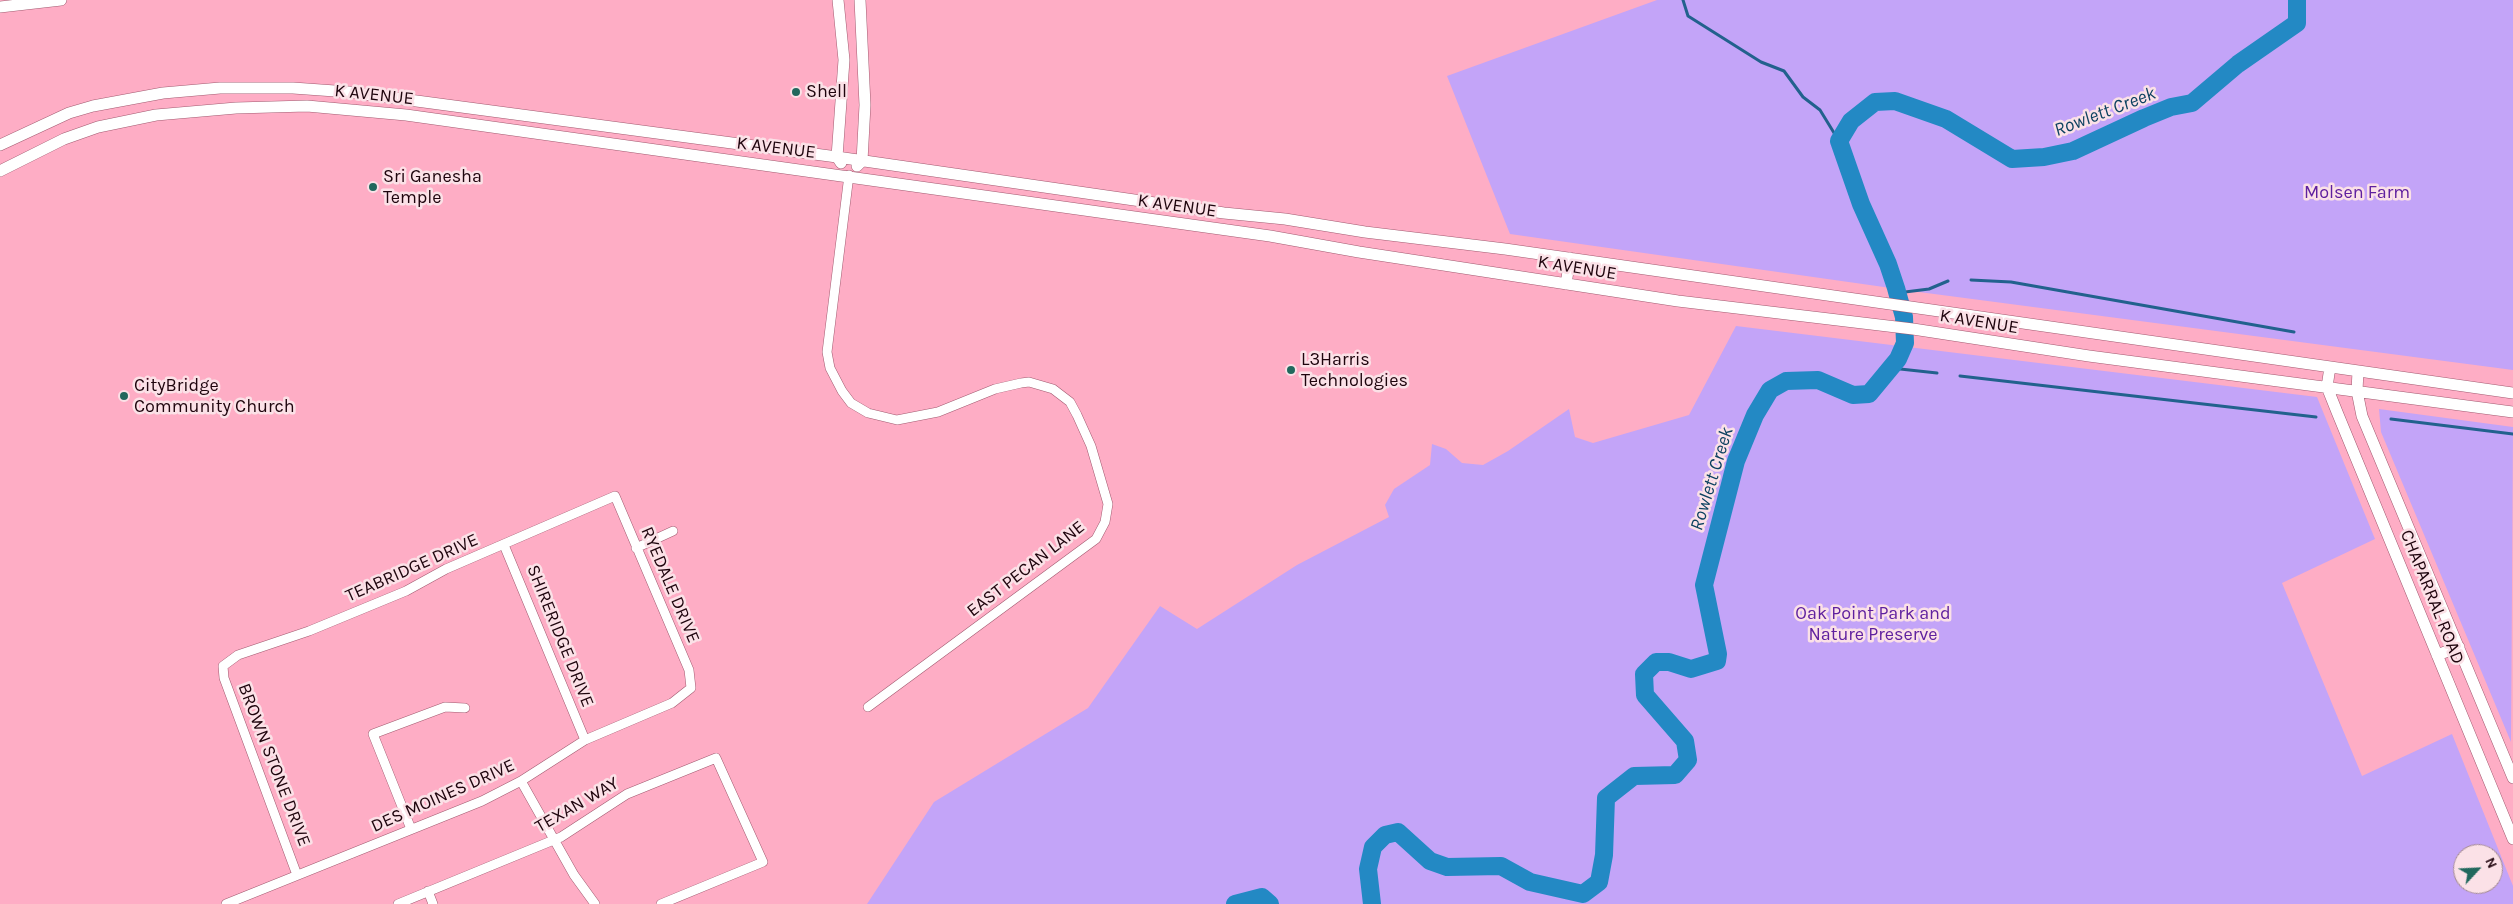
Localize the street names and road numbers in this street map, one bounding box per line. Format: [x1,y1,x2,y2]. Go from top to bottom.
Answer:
street label: K AVENUE [333,80,415,110]
street label: K AVENUE [735,132,817,164]
street label: K AVENUE [1136,190,1218,222]
street label: K AVENUE [1536,251,1618,285]
street label: K AVENUE [1938,305,2020,339]
street label: EAST PECAN LANE [963,516,1089,622]
street label: RYEDALE DRIVE [636,524,704,646]
street label: CHAPARRAL ROAD [2395,527,2469,667]
street label: TEABRIDGE DRIVE [342,529,482,607]
street label: SHIRERIDGE DRIVE [522,562,598,710]
street label: BROWN STONE DRIVE [233,680,315,850]
street label: DES MOINES DRIVE [368,755,518,837]
street label: TEXAN WAY [531,772,623,838]

